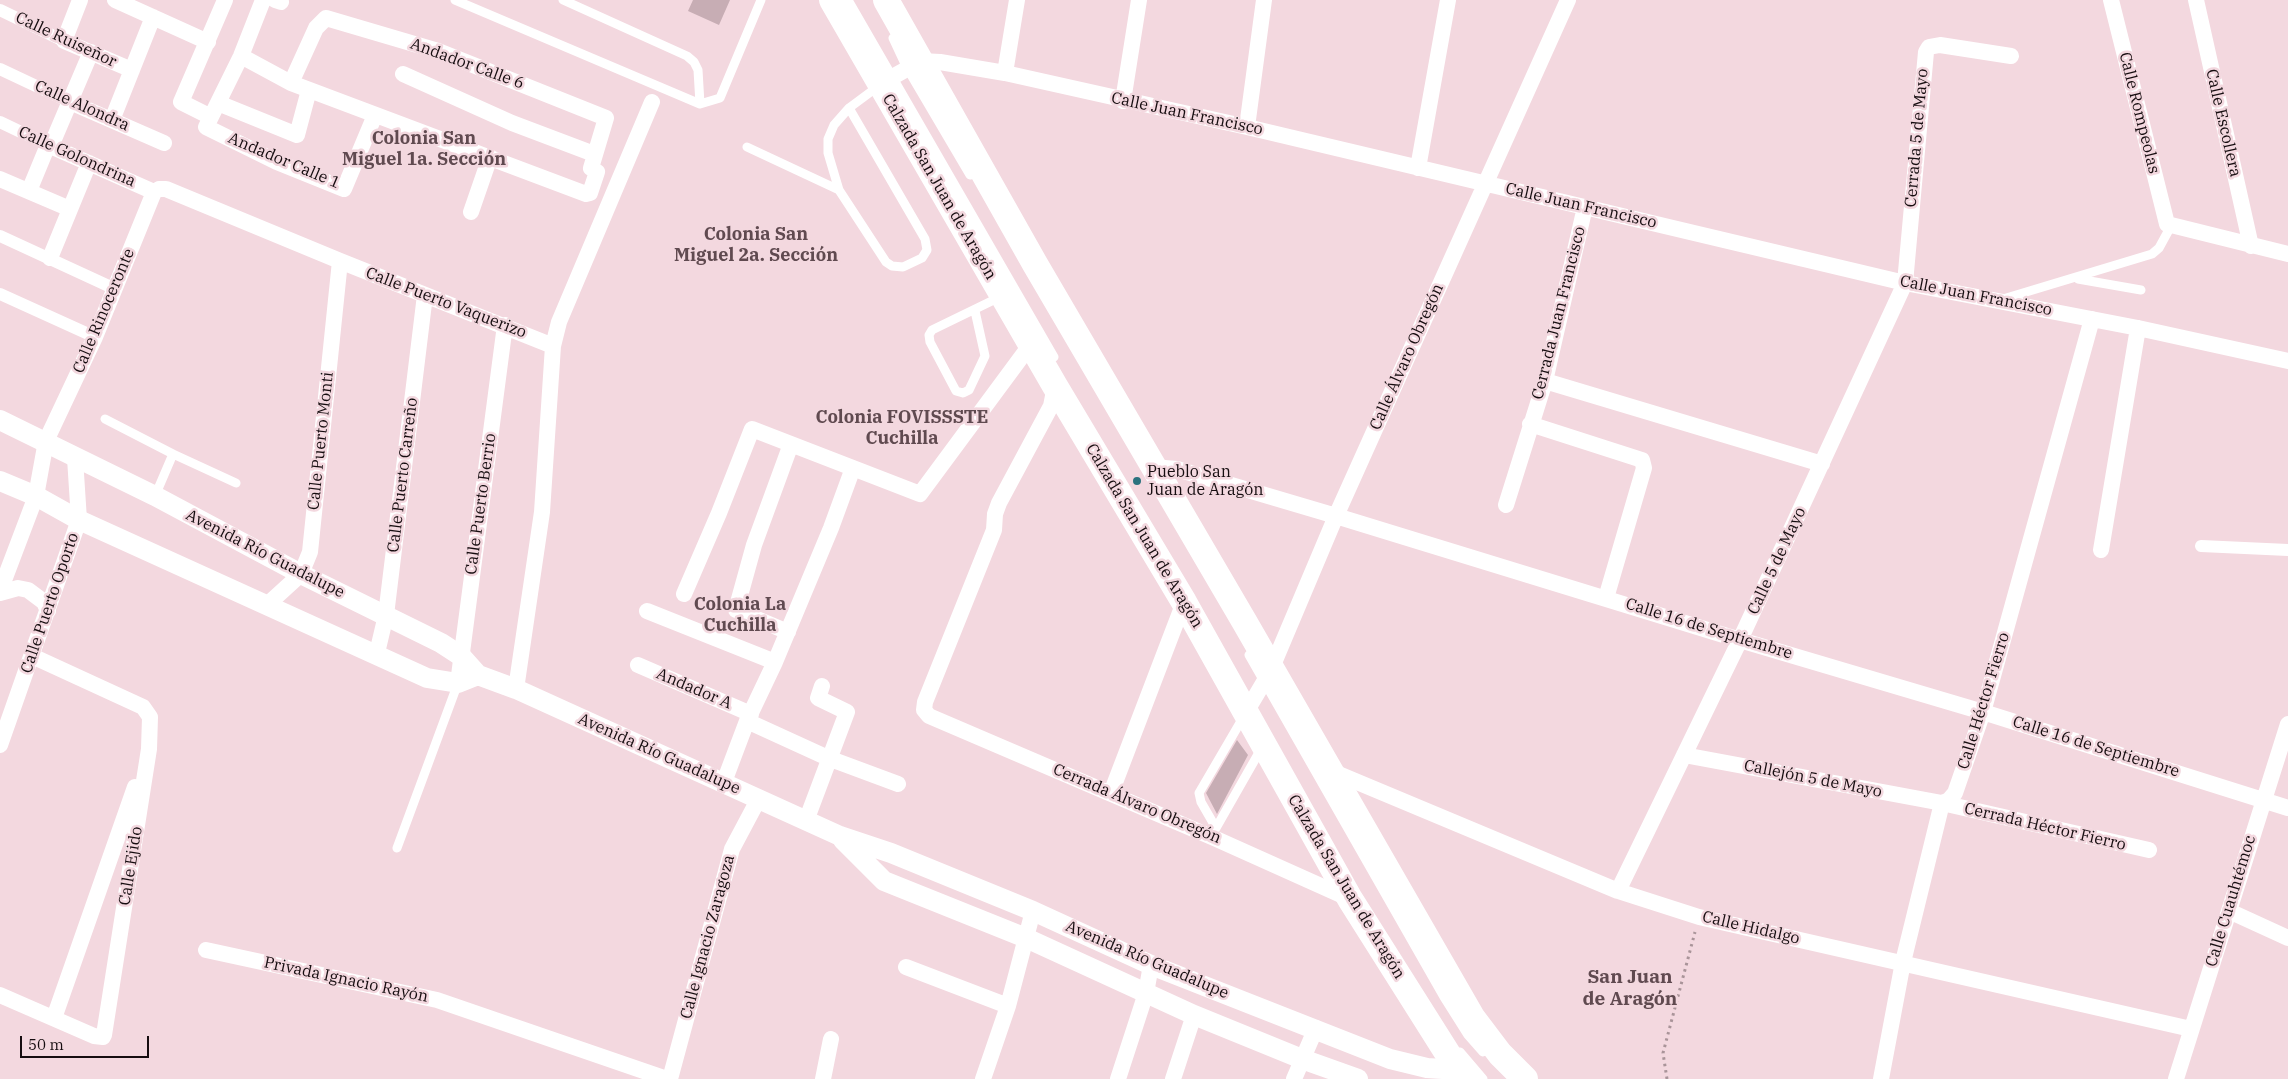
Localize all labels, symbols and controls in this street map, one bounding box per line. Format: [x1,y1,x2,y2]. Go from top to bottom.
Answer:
street label: Calle Ruiseñor [12,8,120,72]
street label: Andador Calle 6 [407,35,527,93]
street label: Calle Rompeolas [2115,50,2163,176]
street label: Calle Escollera [2201,67,2245,179]
street label: Cerrada 5 de Mayo [1901,68,1933,208]
street label: Calle Alondra [32,77,132,135]
street label: Calle Juan Francisco [1109,89,1265,139]
street label: Calzada San Juan de Aragón [878,91,1000,283]
street label: Calle Golondrina [15,123,139,191]
district label: Colonia San Miguel 1a. Sección [342,128,506,170]
street label: Andador Calle 1 [225,129,343,193]
street label: Calle Juan Francisco [1504,179,1658,233]
district label: Colonia San Miguel 2a. Sección [674,224,838,266]
street label: Cerrada Juan Francisco [1528,225,1590,401]
street label: Calle Rinoceronte [69,246,139,376]
street label: Calle Puerto Vaquerizo [363,263,529,343]
street label: Calle Juan Francisco [1898,272,2054,320]
street label: Calle Álvaro Obregón [1366,281,1448,433]
street label: Calle Puerto Monti [304,371,338,511]
street label: Calle Puerto Carreño [384,396,422,554]
district label: Colonia FOVISSSTE Cuchilla [816,407,988,449]
street label: Calle Puerto Berrio [462,432,500,576]
street label: Calzada San Juan de Aragón [1081,441,1207,631]
place label: Pueblo San Juan de Aragón [1147,462,1263,500]
marker: Pueblo San Juan de Aragón [1131,475,1143,487]
street label: Calle 5 de Mayo [1744,504,1810,618]
street label: Avenida Río Guadalupe [183,506,347,602]
street label: Calle Puerto Oporto [17,530,83,676]
district label: Colonia La Cuchilla [694,594,786,636]
street label: Calle 16 de Septiembre [1623,594,1795,664]
street label: Calle Héctor Fierro [1954,630,2014,772]
street label: Andador A [653,664,735,714]
street label: Avenida Río Guadalupe [575,710,743,798]
street label: Calle 16 de Septiembre [2010,712,2182,782]
street label: Callejón 5 de Mayo [1742,756,1884,802]
street label: Cerrada Álvaro Obregón [1050,760,1224,848]
street label: Calzada San Juan de Aragón [1283,792,1409,982]
street label: Cerrada Héctor Fierro [1962,799,2128,855]
street label: Calle Ejido [115,825,147,907]
street label: Calle Cuauhtémoc [2202,833,2260,969]
street label: Calle Ignacio Zaragoza [677,853,739,1021]
street label: Calle Hidalgo [1700,907,1802,949]
street label: Avenida Río Guadalupe [1063,917,1231,1003]
street label: Privada Ignacio Rayón [262,953,430,1007]
district label: San Juan de Aragón [1583,967,1677,1011]
scale bar [22,1026,151,1058]
text: 50 m [28,1035,64,1054]

